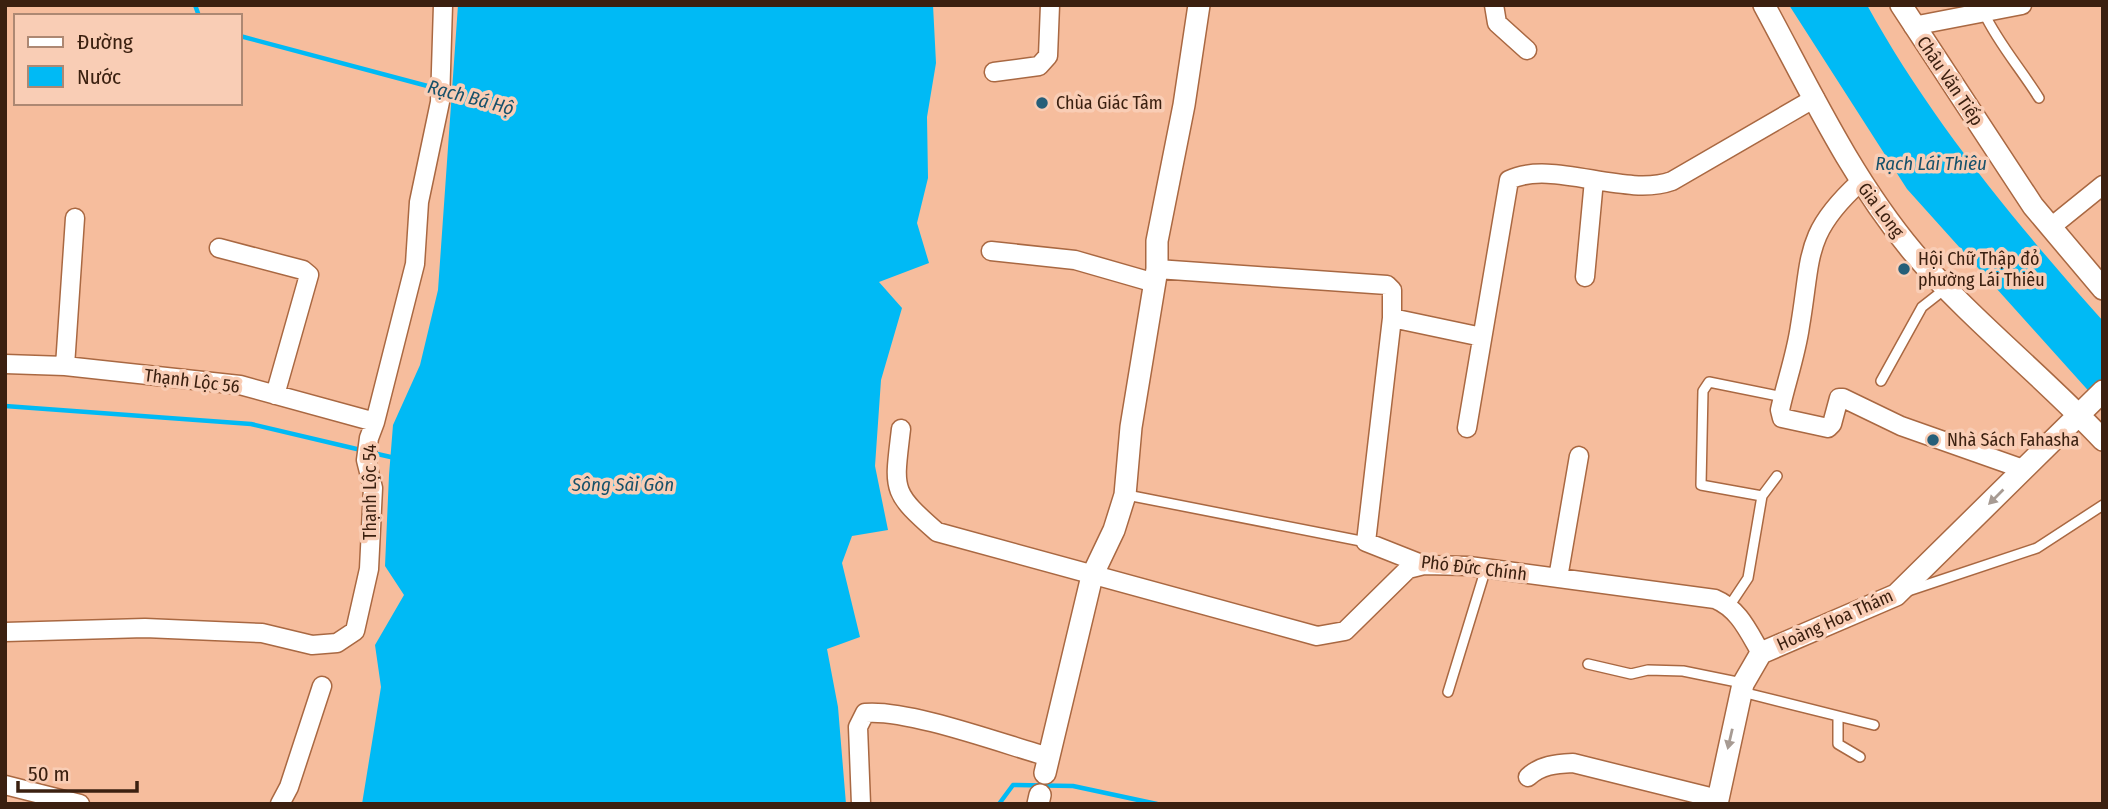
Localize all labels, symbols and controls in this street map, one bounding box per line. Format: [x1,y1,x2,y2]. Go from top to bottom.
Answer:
legend [14,14,242,105]
text: Đường [77,29,133,55]
street label: Châu Văn Tiếp [1912,32,1988,130]
text: Nước [77,64,121,90]
water label: Rạch Bá Hộ [425,75,517,120]
place label: Chùa Giác Tâm [1056,92,1163,114]
marker: Chùa Giác Tâm [1034,95,1050,111]
water label: Rạch Lái Thiêu [1875,152,1987,175]
street label: Gia Long [1853,178,1909,242]
place label: Hội Chữ Thập đỏ phường Lái Thiêu [1918,248,2045,291]
marker: Hội Chữ Thập đỏ phường Lái Thiêu [1896,261,1912,277]
street label: Thạnh Lộc 56 [143,364,241,398]
place label: Nhà Sách Fahasha [1947,429,2080,451]
marker: Nhà Sách Fahasha [1925,432,1941,448]
street label: Thạnh Lộc 54 [359,444,381,540]
water label: Sông Sài Gòn [571,473,674,496]
one-way arrow [1987,488,2004,505]
street label: Phó Đức Chính [1420,551,1528,585]
street label: Hoàng Hoa Thám [1773,585,1897,655]
one-way arrow [1725,728,1736,750]
scale bar [18,750,136,794]
text: 50 m [28,761,70,787]

